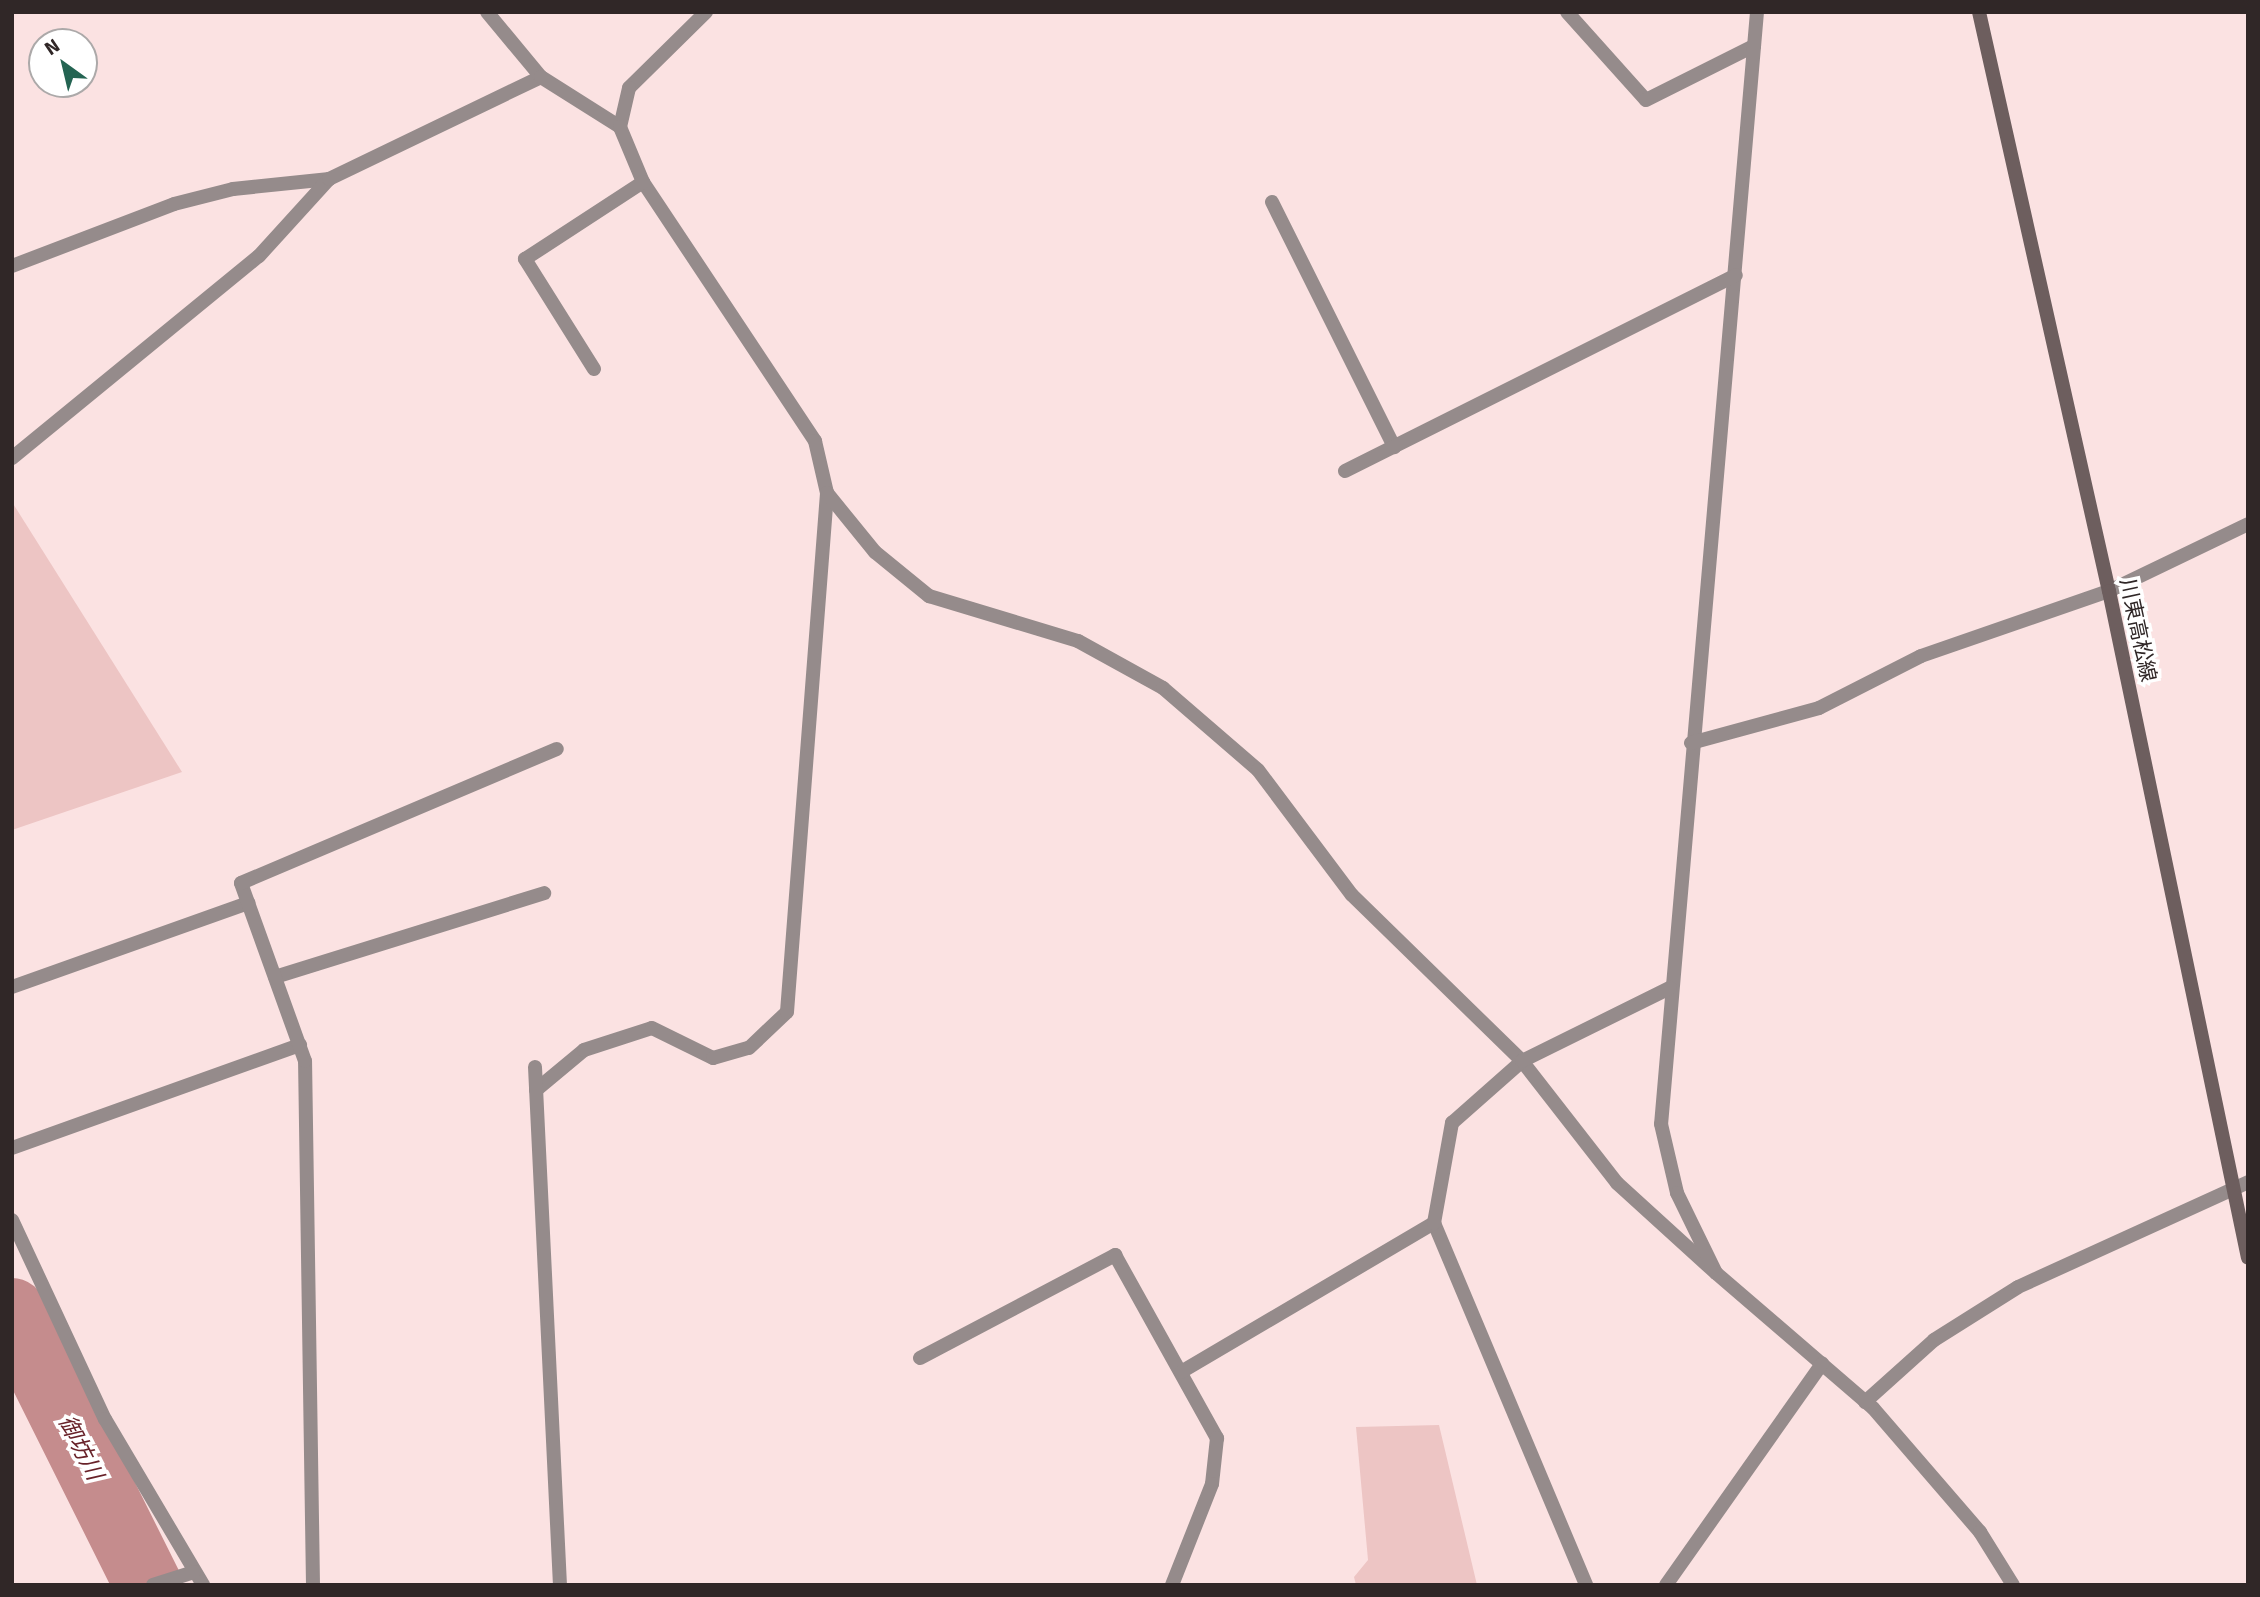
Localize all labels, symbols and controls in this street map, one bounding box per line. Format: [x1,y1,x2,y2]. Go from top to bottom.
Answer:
north arrow [28,28,98,98]
text: N [40,34,65,61]
street label: 川東高松線 [2115,576,2161,684]
water label: 御坊川 [52,1411,108,1485]

